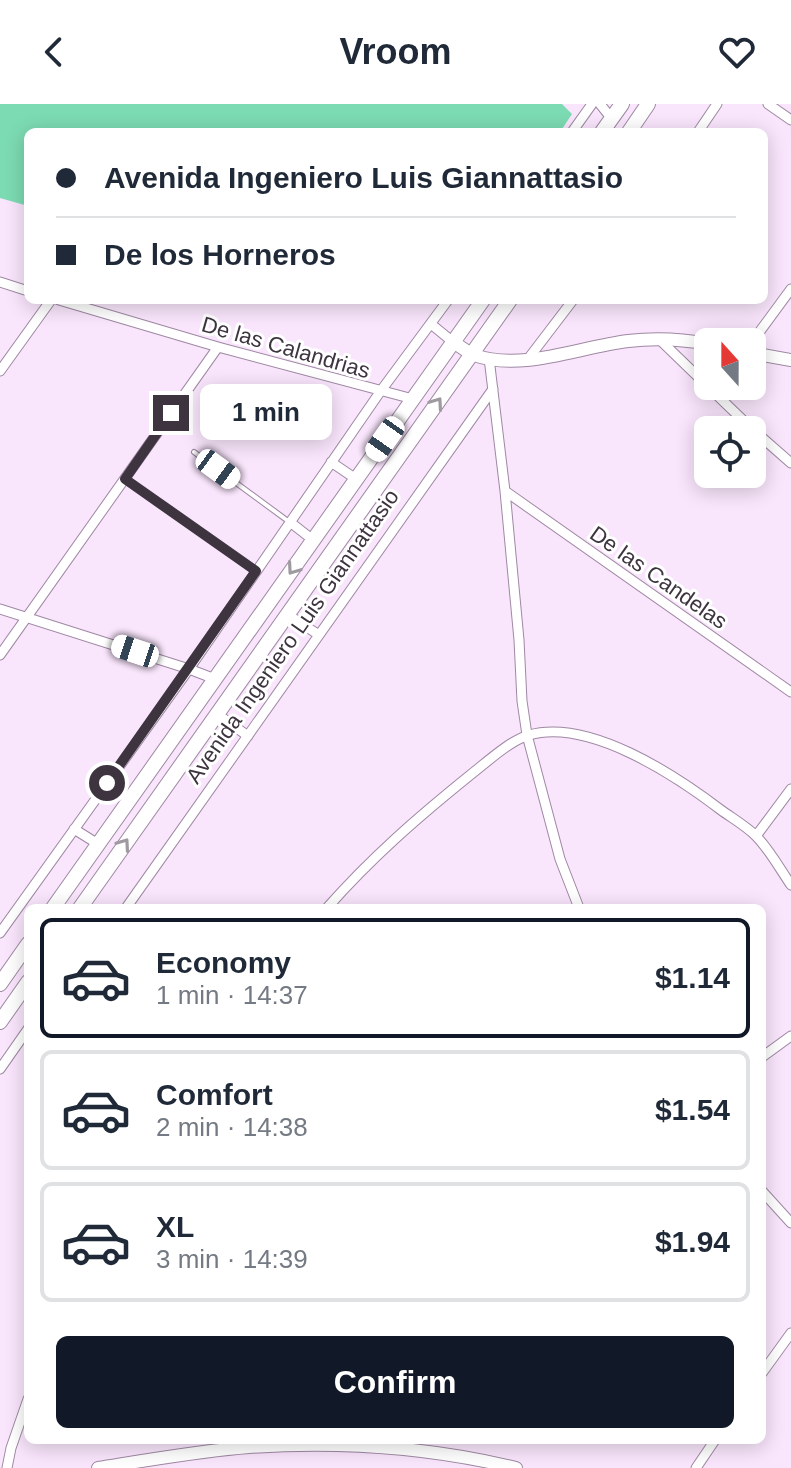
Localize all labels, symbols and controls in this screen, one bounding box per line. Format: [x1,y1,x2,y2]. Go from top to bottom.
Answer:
icon: back [32,30,76,74]
icon: heart [715,30,759,74]
text: Vroom [339,31,452,72]
text: Avenida Ingeniero Luis Giannattasio [104,161,623,194]
text: De los Horneros [104,238,336,271]
street label: De las Calandrias [199,312,373,383]
north arrow [694,328,766,400]
map controls [694,328,766,488]
callout: 1 min [199,385,331,441]
route end [153,395,189,431]
text: 1 min [232,397,300,427]
one-way arrow [427,398,442,412]
car [361,412,409,466]
button: locate [694,416,766,488]
car [192,445,244,493]
street label: Avenida Ingeniero Luis Giannattasio [181,485,404,788]
street label: De las Candelas [585,521,732,634]
one-way arrow [288,561,303,575]
car [108,632,162,670]
route start [89,765,125,801]
one-way arrow [115,838,129,853]
icon: car [60,942,132,1014]
text: Economy [156,946,291,979]
text: $1.14 [655,961,730,994]
text: 1 min · 14:37 [156,980,308,1010]
icon: car [60,1074,132,1146]
text: Comfort [156,1078,273,1111]
text: $1.54 [655,1093,730,1126]
text: 2 min · 14:38 [156,1112,308,1142]
icon: car [60,1206,132,1278]
text: XL [156,1210,194,1243]
text: $1.94 [655,1225,730,1258]
text: 3 min · 14:39 [156,1244,308,1274]
button: Confirm [56,1336,734,1428]

